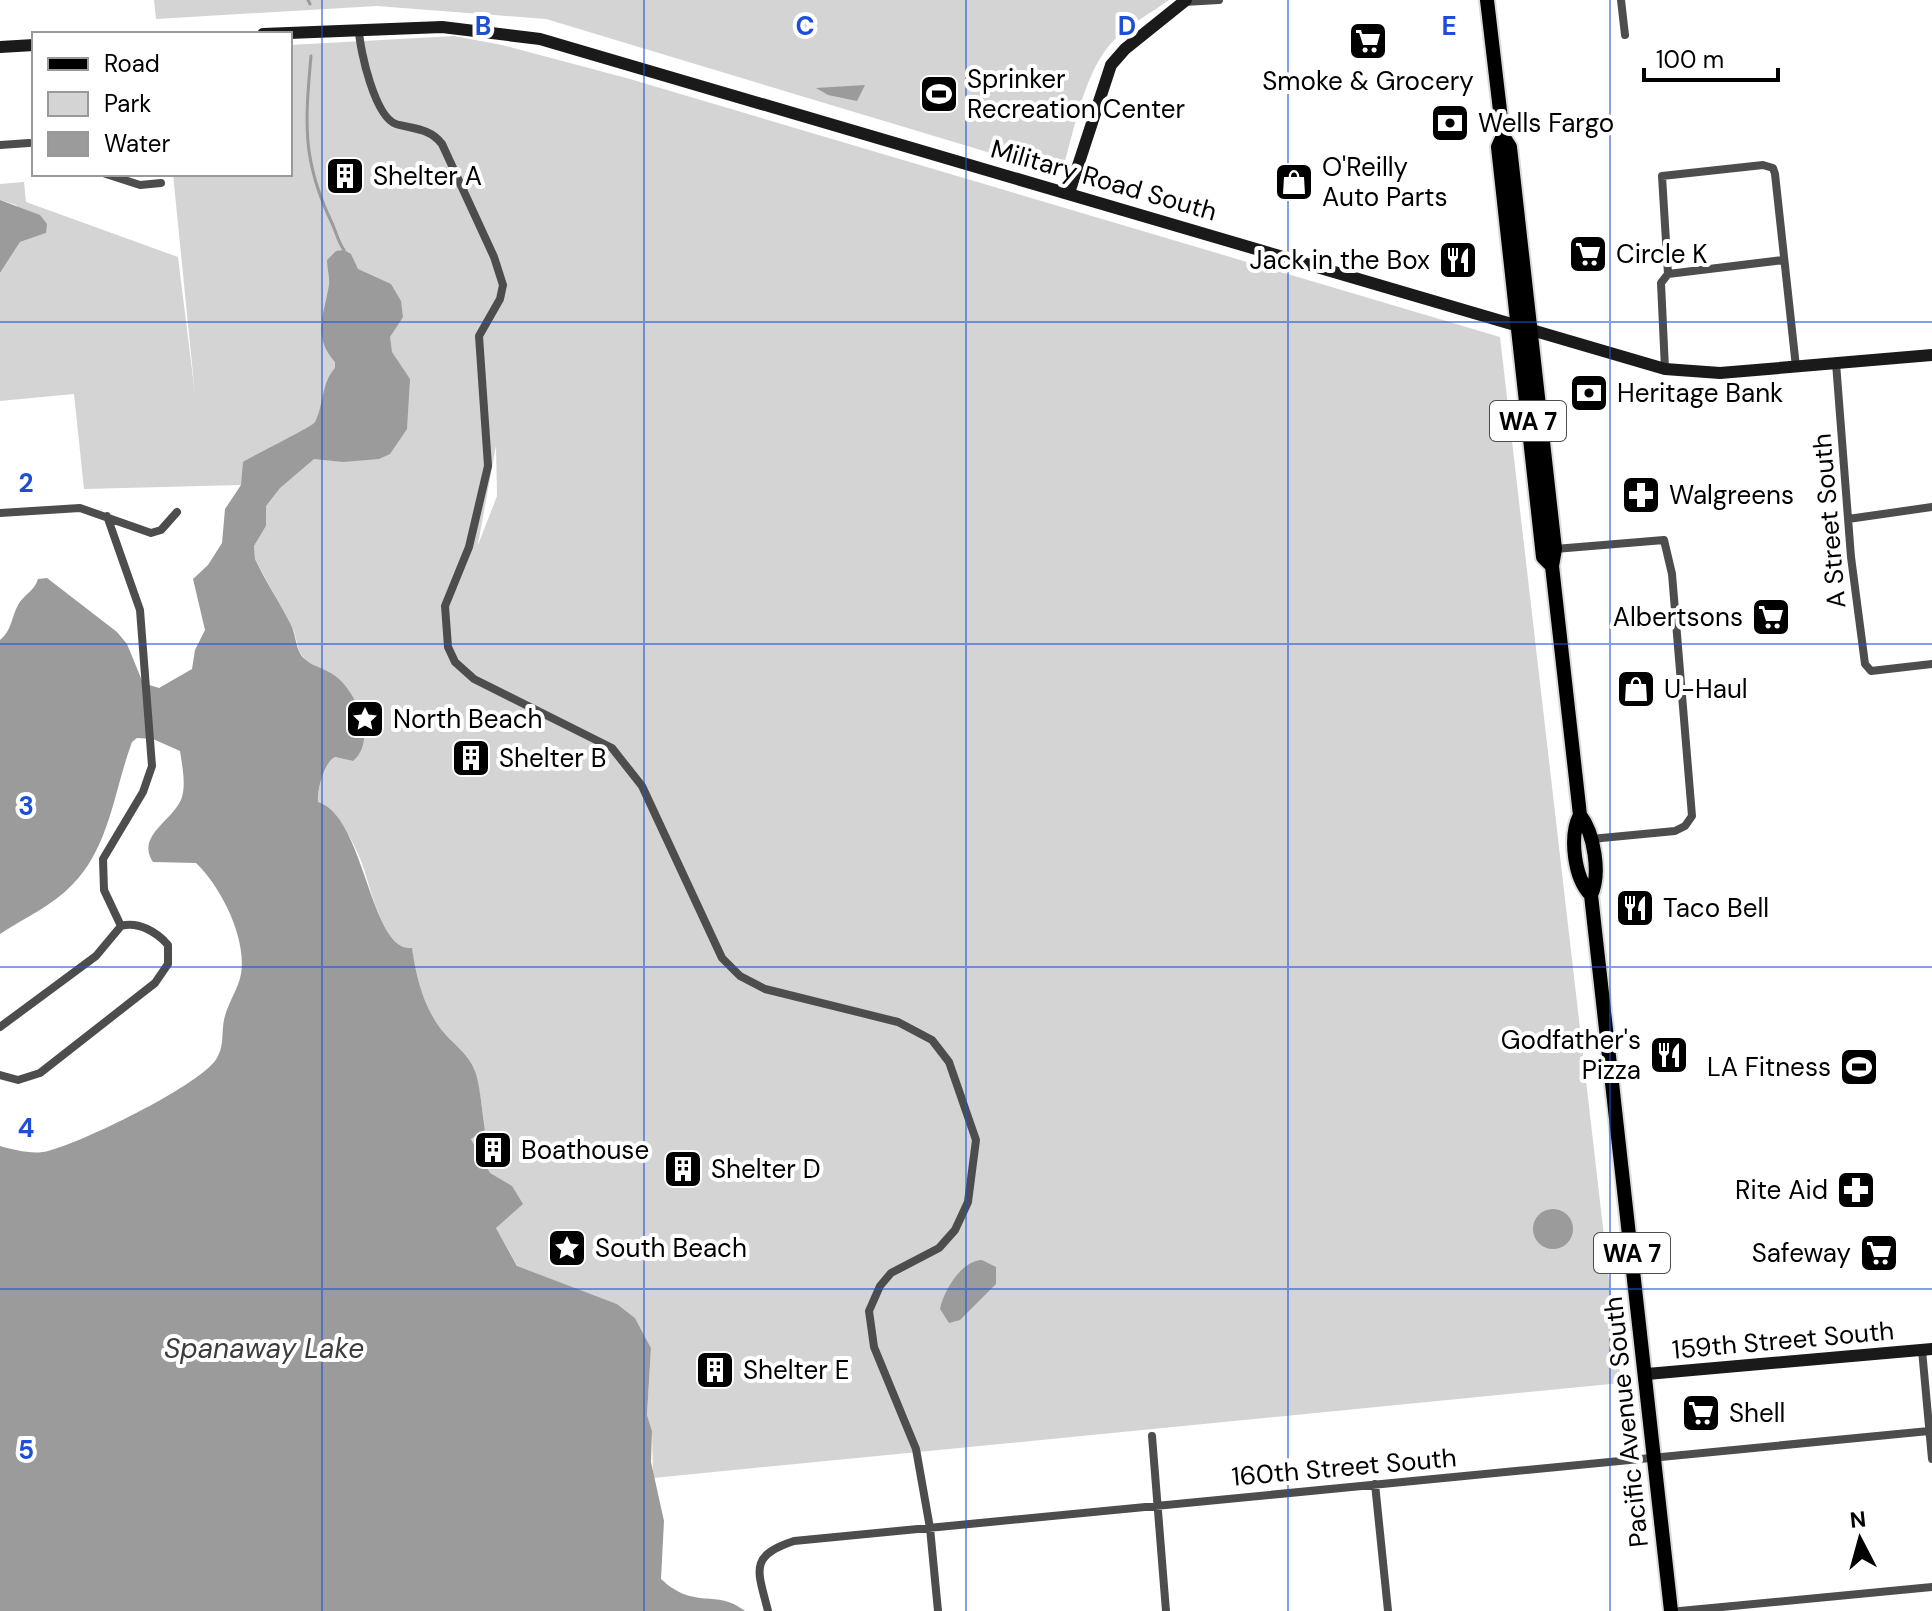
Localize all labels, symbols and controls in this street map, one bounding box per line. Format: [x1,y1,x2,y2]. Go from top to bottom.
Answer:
text: B [475,9,491,43]
text: C [795,9,815,43]
text: D [1118,9,1136,43]
text: E [1441,9,1457,43]
supermarket icon: Smoke & Grocery [1347,20,1389,62]
legend [32,32,292,176]
scale bar [1644,32,1778,82]
text: 100 m [1656,44,1724,75]
text: Road [104,48,160,79]
place label: Sprinker Recreation Center [967,62,1185,126]
place label: Smoke & Grocery [1262,64,1474,98]
sports icon: Sprinker Recreation Center [918,73,960,115]
text: Park [104,88,151,119]
bank icon: Wells Fargo [1429,102,1471,144]
place label: Wells Fargo [1478,106,1614,140]
text: Water [104,128,170,159]
street label: Military Road South [987,131,1221,229]
place label: O'Reilly Auto Parts [1322,150,1448,214]
building icon: Shelter A [324,155,366,197]
place label: Shelter A [373,159,482,193]
shop icon: O'Reilly Auto Parts [1273,161,1315,203]
supermarket icon: Circle K [1567,233,1609,275]
place label: Circle K [1616,237,1708,271]
restaurant icon: Jack in the Box [1437,239,1479,281]
place label: Jack in the Box [1250,243,1430,277]
bank icon: Heritage Bank [1568,372,1610,414]
place label: Heritage Bank [1617,376,1783,410]
road number: WA 7 [1490,401,1566,441]
street label: A Street South [1804,432,1854,610]
text: 2 [18,466,34,500]
pharmacy icon: Walgreens [1620,474,1662,516]
place label: Walgreens [1669,478,1794,512]
supermarket icon: Albertsons [1750,596,1792,638]
place label: Albertsons [1613,600,1743,634]
shop icon: U-Haul [1615,668,1657,710]
place label: U-Haul [1664,672,1748,706]
place icon: North Beach [344,698,386,740]
place label: North Beach [393,702,542,736]
building icon: Shelter B [450,737,492,779]
place label: Shelter B [499,741,606,775]
text: 3 [18,789,34,823]
restaurant icon: Taco Bell [1614,887,1656,929]
place label: Taco Bell [1663,891,1769,925]
place label: Godfather's Pizza [1501,1023,1641,1087]
restaurant icon: Godfather's Pizza [1648,1034,1690,1076]
sports icon: LA Fitness [1838,1046,1880,1088]
place label: LA Fitness [1707,1050,1831,1084]
text: 4 [18,1111,34,1145]
building icon: Boathouse [472,1129,514,1171]
place label: Boathouse [521,1133,649,1167]
building icon: Shelter D [662,1148,704,1190]
place label: Shelter D [711,1152,821,1186]
pharmacy icon: Rite Aid [1835,1169,1877,1211]
place label: Rite Aid [1735,1173,1828,1207]
place icon: South Beach [546,1227,588,1269]
place label: South Beach [595,1231,747,1265]
supermarket icon: Safeway [1858,1232,1900,1274]
road number: WA 7 [1594,1233,1670,1273]
place label: Safeway [1752,1236,1851,1270]
street label: Pacific Avenue South [1596,1295,1656,1549]
street label: 159th Street South [1671,1313,1895,1367]
water label: Spanaway Lake [164,1330,364,1367]
building icon: Shelter E [694,1349,736,1391]
place label: Shelter E [743,1353,849,1387]
supermarket icon: Shell [1680,1392,1722,1434]
place label: Shell [1729,1396,1785,1430]
text: 5 [18,1433,34,1467]
street label: 160th Street South [1230,1440,1458,1494]
north arrow [1820,1499,1900,1579]
text: N [1848,1504,1867,1535]

